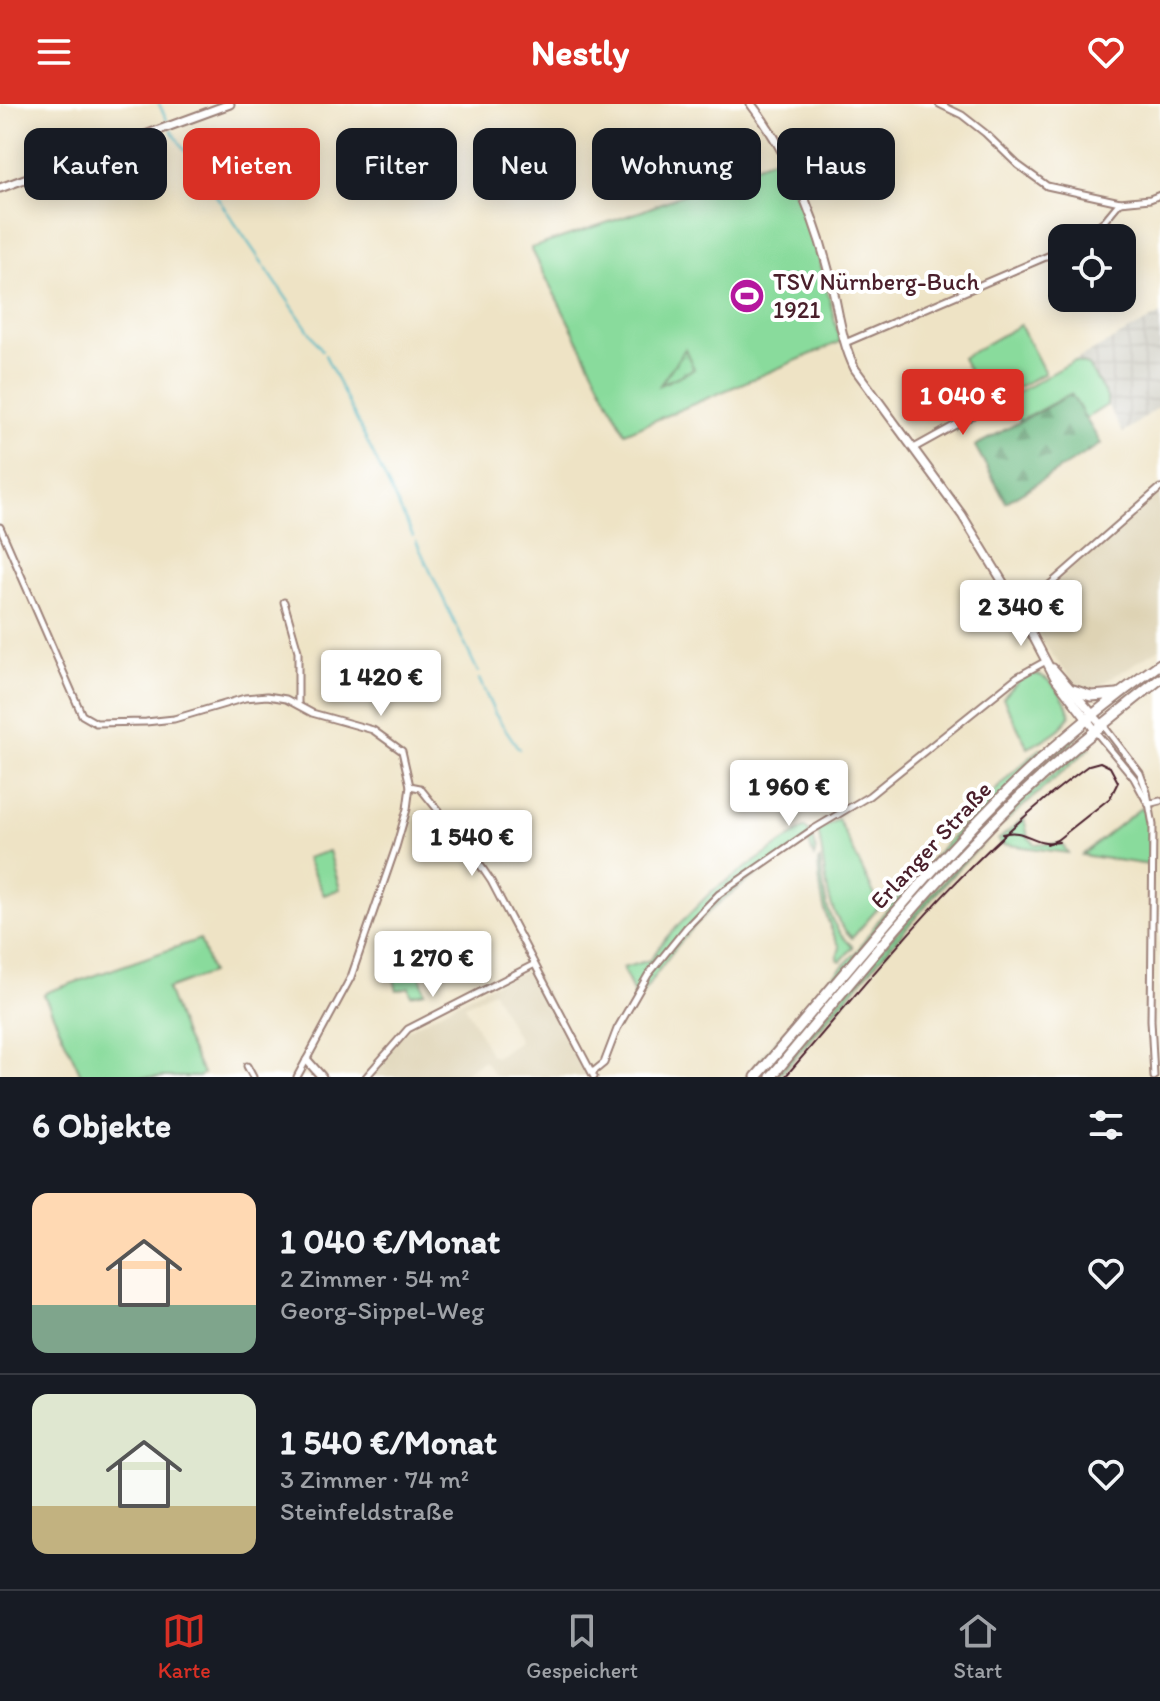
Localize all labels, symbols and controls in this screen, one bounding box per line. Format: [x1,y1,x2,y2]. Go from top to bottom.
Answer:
icon: menu [32,30,76,74]
icon: heart [1084,30,1128,74]
text: Nestly [531,31,629,74]
chip: Kaufen [24,128,167,200]
chip: Mieten [183,128,320,200]
chip: Filter [336,128,457,200]
chip: Neu [473,128,576,200]
chip: Wohnung [592,128,761,200]
chip: Haus [777,128,895,200]
map controls [1048,224,1136,312]
button: locate [1048,224,1136,312]
place label: TSV Nürnberg-Buch 1921 [773,267,979,324]
sports icon: TSV Nürnberg-Buch 1921 [728,277,766,315]
pin: 1 040 € [889,369,1037,437]
text: 1 040 € [920,379,1006,411]
pin: 2 340 € [947,580,1095,648]
text: 2 340 € [978,590,1064,622]
pin: 1 420 € [307,650,455,718]
text: 1 420 € [339,660,423,692]
pin: 1 960 € [715,760,863,828]
text: 1 960 € [748,770,830,802]
street label: Erlanger Straße [864,775,997,915]
pin: 1 540 € [398,810,546,878]
text: 1 540 € [430,820,514,852]
pin: 1 270 € [359,931,507,999]
text: 1 270 € [392,941,474,973]
icon: filters [1084,1103,1128,1147]
text: 6 Objekte [32,1105,171,1146]
text: 1 040 €/Monat [280,1221,500,1262]
icon: home [96,1225,192,1321]
icon: heart [1084,1251,1128,1295]
text: 2 Zimmer · 54 m² [280,1262,470,1294]
text: Georg-Sippel-Weg [280,1294,484,1326]
text: 1 540 €/Monat [280,1422,497,1463]
icon: home [96,1426,192,1522]
icon: heart [1084,1452,1128,1496]
text: 3 Zimmer · 74 m² [280,1463,469,1495]
text: Steinfeldstraße [280,1495,454,1527]
tab: Karte [158,1609,211,1684]
tab: Gespeichert [526,1609,638,1684]
tab: Start [954,1609,1002,1684]

